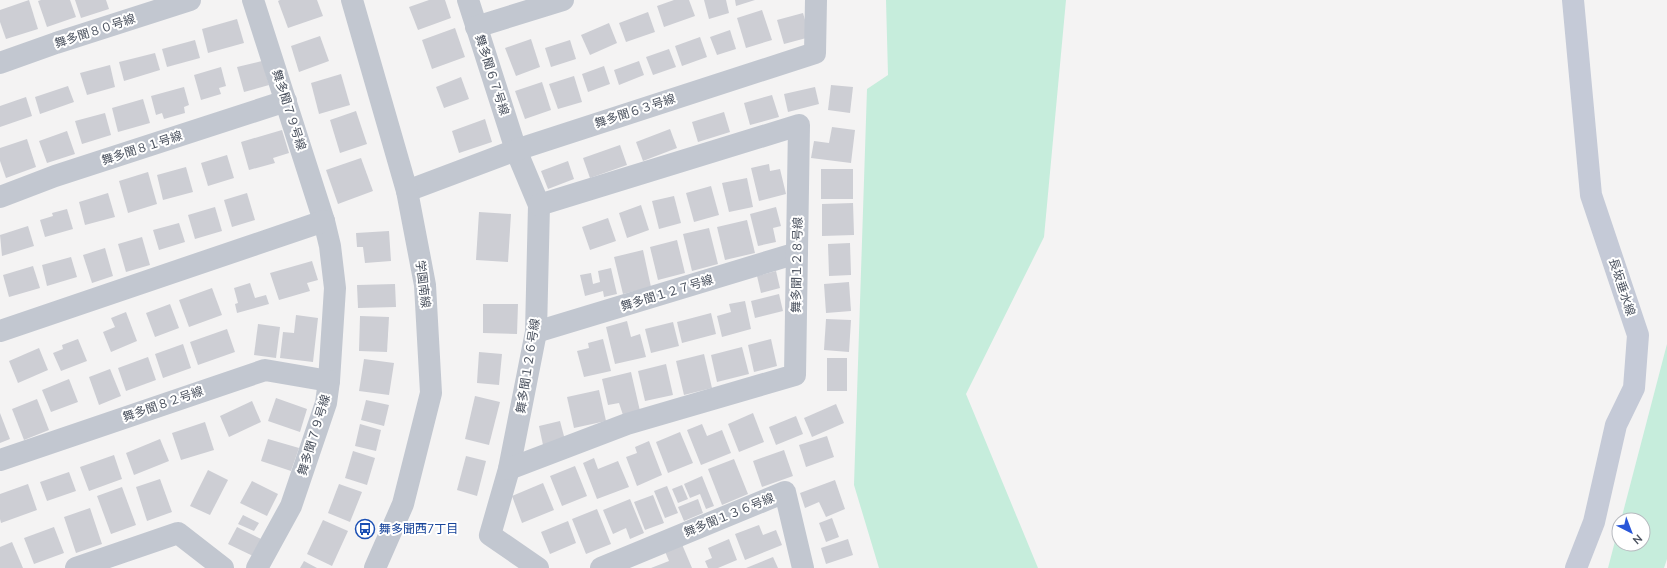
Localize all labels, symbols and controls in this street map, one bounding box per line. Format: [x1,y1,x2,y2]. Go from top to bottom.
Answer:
street label: 舞多聞８０号線 [53,10,137,52]
street label: 舞多聞６７号線 [471,33,513,117]
street label: 舞多聞７９号線 [268,68,310,152]
street label: 舞多聞６３号線 [593,90,677,132]
street label: 舞多聞８１号線 [100,127,184,169]
street label: 舞多聞１２８号線 [788,217,806,313]
street label: 長坂垂水線 [1605,256,1639,318]
street label: 学園南線 [412,259,434,309]
street label: 舞多聞１２７号線 [619,271,715,315]
street label: 舞多聞１２６号線 [513,317,543,415]
street label: 舞多聞８２号線 [121,383,205,425]
street label: 舞多聞７９号線 [294,392,334,478]
street label: 舞多聞１３６号線 [681,490,777,540]
north arrow [1611,512,1651,552]
bus stop icon: 舞多聞西7丁目 [354,518,376,540]
place label: 舞多聞西7丁目 [379,521,458,537]
text: N [1629,531,1645,547]

